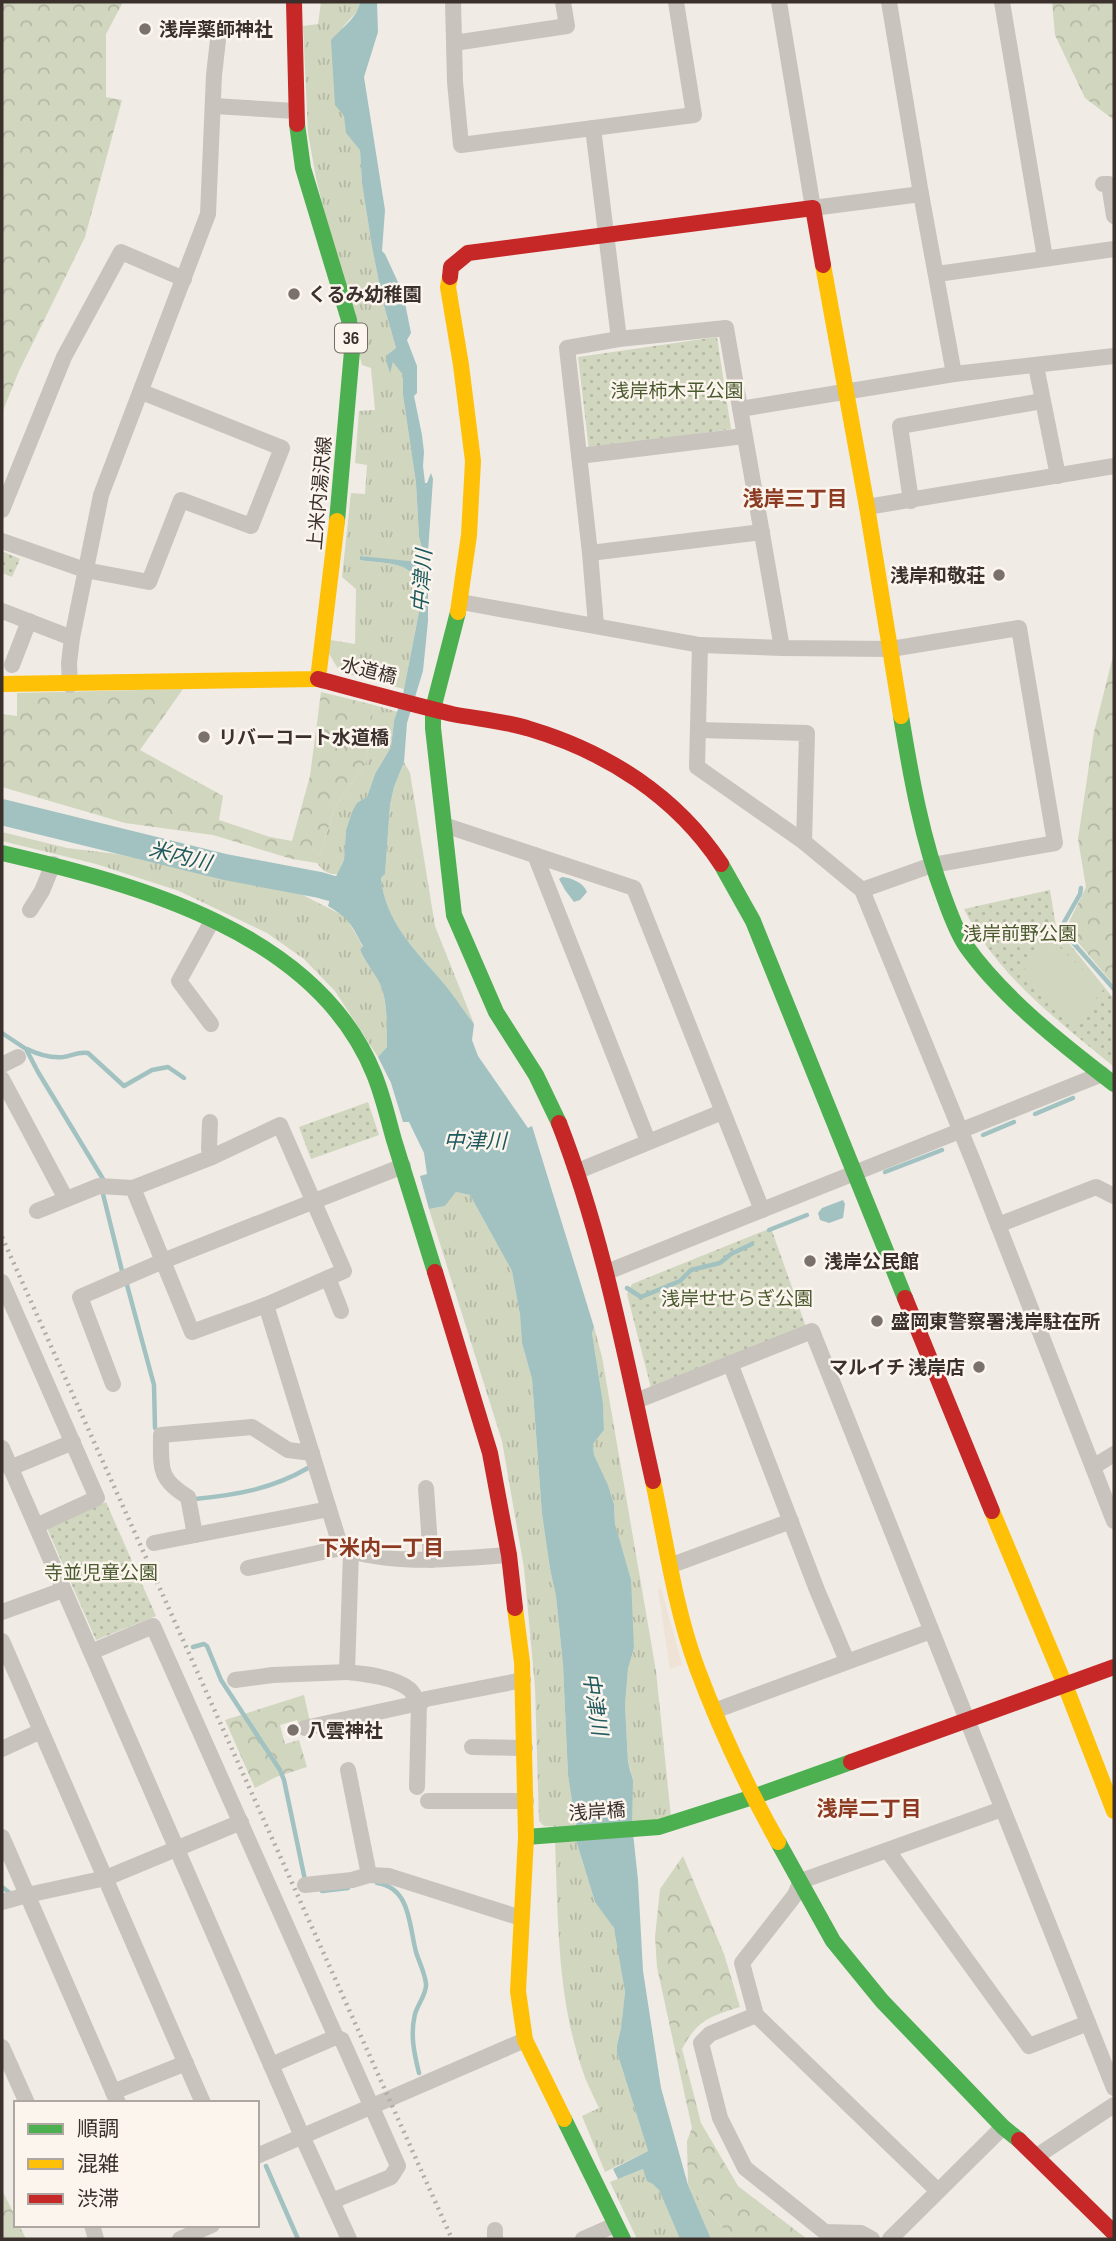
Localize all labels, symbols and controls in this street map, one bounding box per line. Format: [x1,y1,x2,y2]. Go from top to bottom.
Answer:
place label: 浅岸薬師神社 [159,19,273,42]
marker: 浅岸薬師神社 [137,21,153,37]
place label: くるみ幼稚園 [308,284,422,307]
marker: くるみ幼稚園 [286,286,302,302]
road number: 36 [335,324,367,352]
park label: 浅岸柿木平公園 [610,380,744,403]
street label: 上米内湯沢線 [304,435,337,551]
district label: 浅岸三丁目 [743,487,848,512]
water label: 中津川 [408,547,437,613]
place label: 浅岸和敬荘 [890,565,985,588]
marker: 浅岸和敬荘 [991,567,1007,583]
street label: 水道橋 [338,653,399,690]
place label: リバーコート水道橋 [218,727,389,750]
marker: リバーコート水道橋 [196,729,212,745]
water label: 米内川 [146,837,215,877]
park label: 浅岸前野公園 [963,923,1077,946]
water label: 中津川 [444,1129,508,1154]
place label: 浅岸公民館 [824,1251,919,1274]
marker: 浅岸公民館 [802,1253,818,1269]
park label: 浅岸せせらぎ公園 [661,1288,813,1311]
place label: 盛岡東警察署浅岸駐在所 [891,1311,1100,1334]
marker: 盛岡東警察署浅岸駐在所 [869,1313,885,1329]
place label: マルイチ 浅岸店 [829,1357,965,1380]
marker: マルイチ 浅岸店 [971,1359,987,1375]
district label: 下米内一丁目 [318,1536,444,1561]
park label: 寺並児童公園 [44,1562,158,1585]
water label: 中津川 [577,1671,612,1739]
place label: 八雲神社 [307,1720,383,1743]
marker: 八雲神社 [285,1722,301,1738]
district label: 浅岸二丁目 [817,1797,922,1822]
street label: 浅岸橋 [568,1799,626,1826]
legend [14,2101,259,2227]
text: 順調 [77,2117,119,2142]
text: 混雑 [77,2152,119,2177]
text: 渋滞 [77,2187,119,2212]

